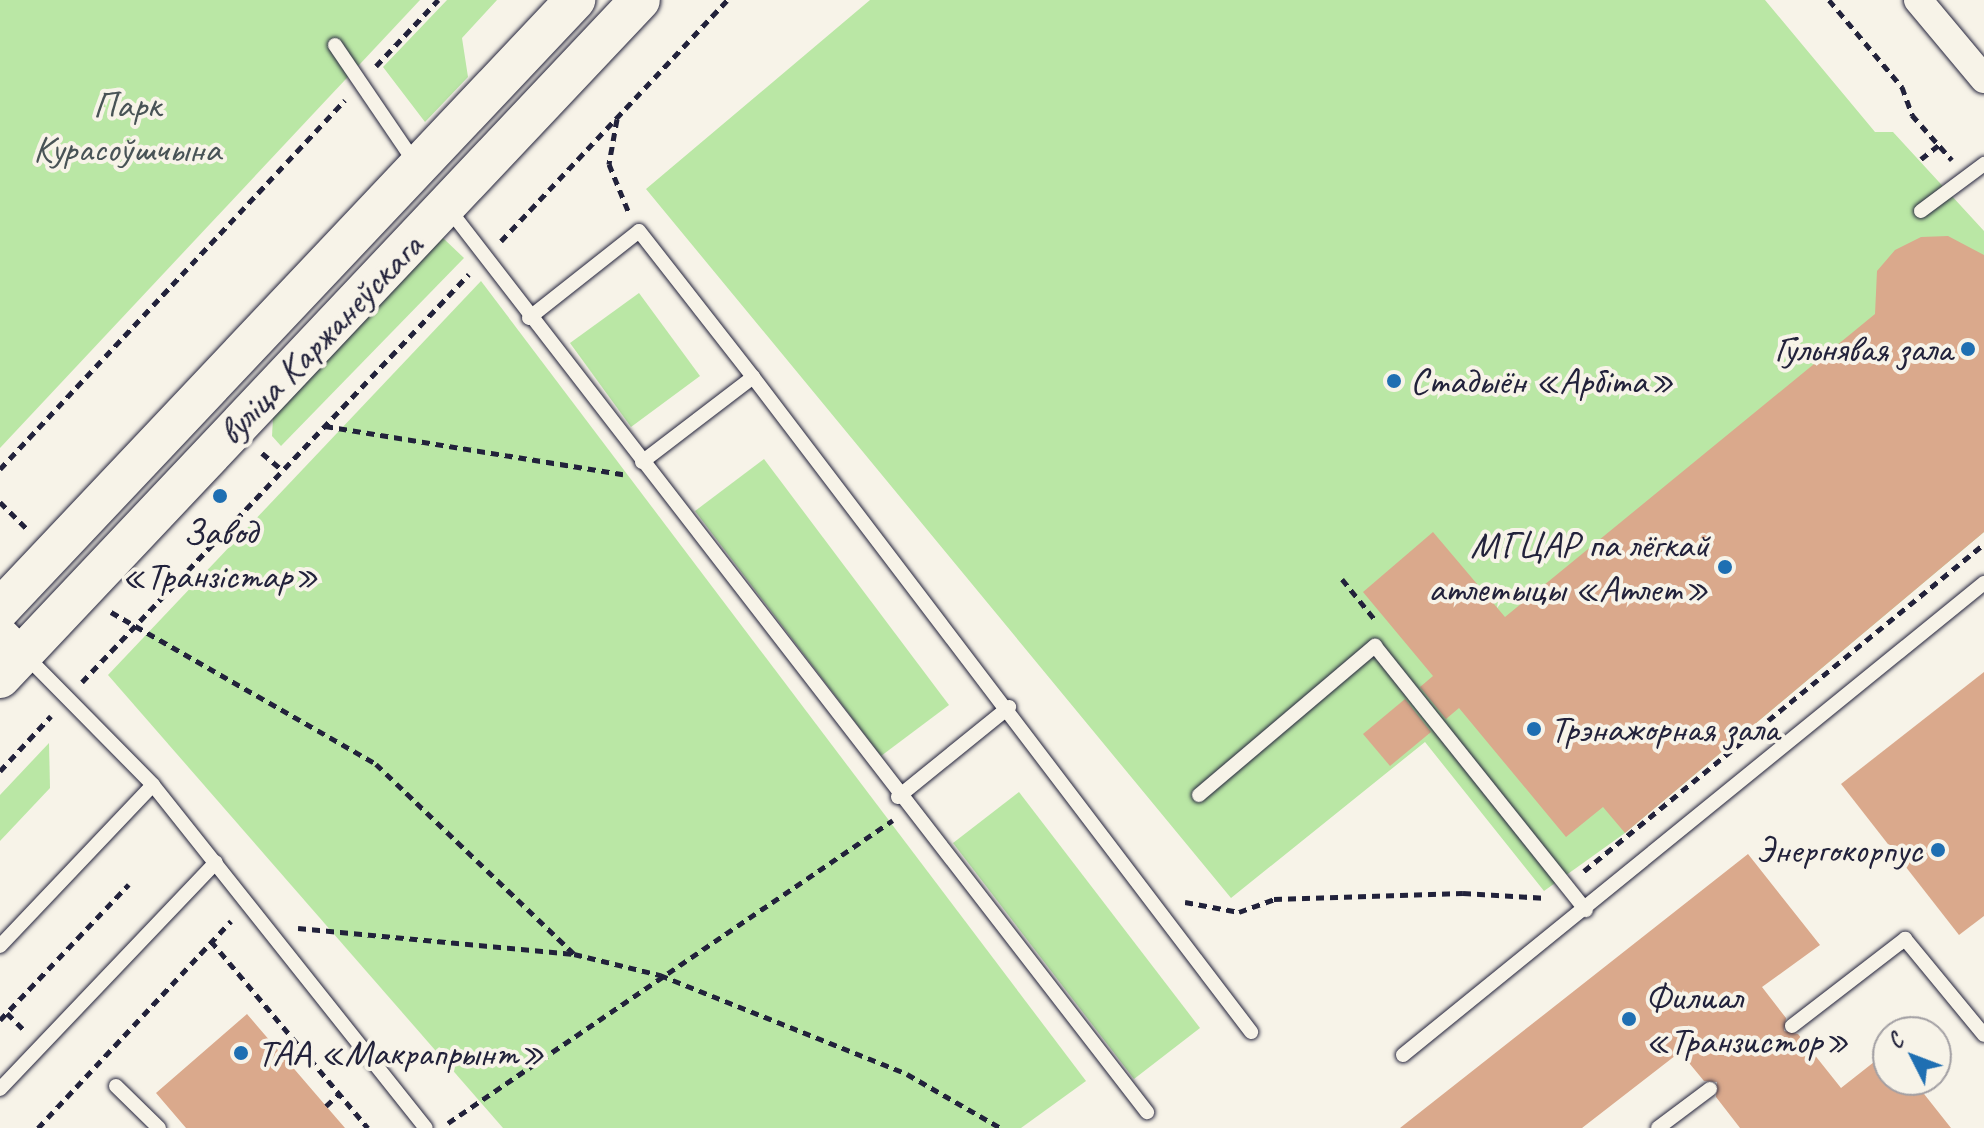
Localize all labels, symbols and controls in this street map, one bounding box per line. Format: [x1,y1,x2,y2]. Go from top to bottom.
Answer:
park label: Парк Курасоўшчына [33,82,221,172]
street label: вуліца Каржанеўскага [207,223,433,455]
place label: Гульнявая зала [1774,326,1952,372]
marker: Гульнявая зала [1959,340,1977,358]
place label: Стадыён «Арбіта» [1410,358,1674,404]
marker: Стадыён «Арбіта» [1385,372,1403,390]
marker: Завод «Транзістар» [211,487,229,505]
place label: Завод «Транзістар» [121,509,319,598]
place label: МГЦАР па лёгкай атлетыцы «Атлет» [1428,522,1709,612]
marker: МГЦАР па лёгкай атлетыцы «Атлет» [1716,558,1734,576]
place label: Трэнажорная зала [1550,706,1779,752]
marker: Трэнажорная зала [1525,720,1543,738]
place label: Энергокорпус [1755,827,1922,873]
marker: Энергокорпус [1929,841,1947,859]
place label: Филиал «Транзистор» [1645,974,1849,1064]
marker: Филиал «Транзистор» [1620,1010,1638,1028]
north arrow [1872,1016,1952,1096]
text: С [1882,1028,1910,1055]
place label: ТАА «Макрапрынт» [257,1030,545,1076]
marker: ТАА «Макрапрынт» [232,1044,250,1062]

